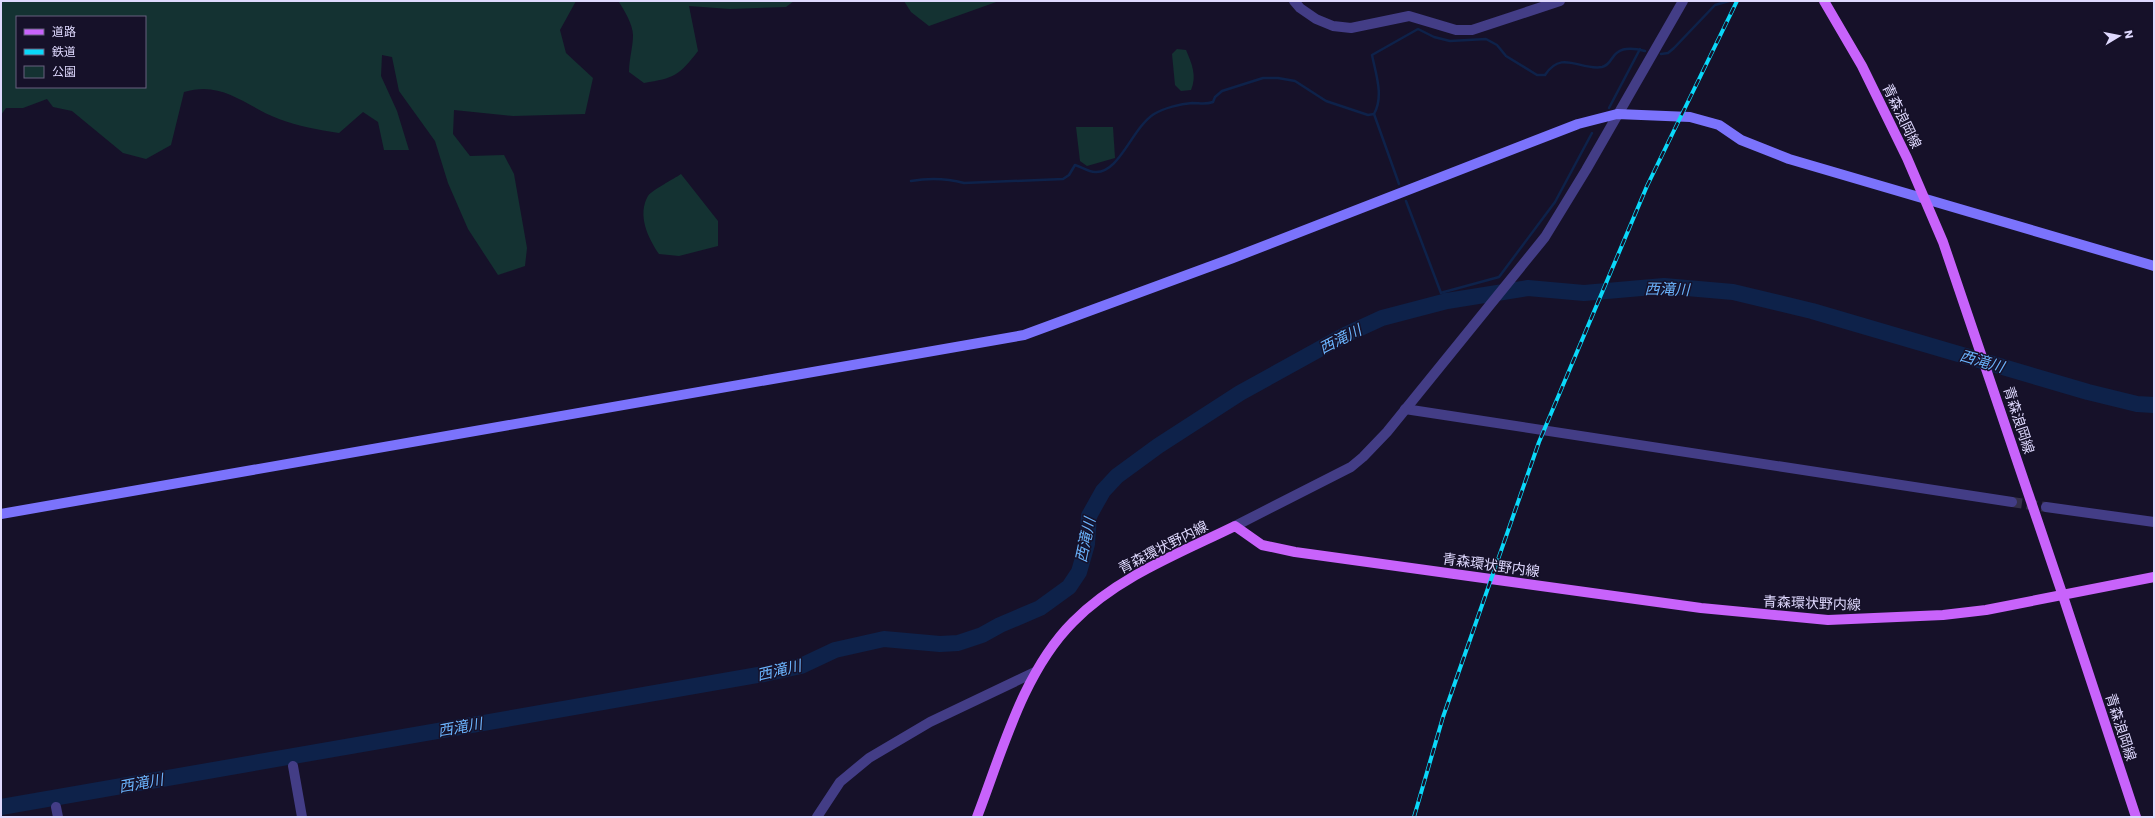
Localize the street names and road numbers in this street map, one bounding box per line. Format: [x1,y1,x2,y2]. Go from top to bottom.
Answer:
street label: 青森浪岡線 [1878,80,1926,152]
street label: 青森浪岡線 [1999,384,2039,456]
street label: 青森環状野内線 [1115,516,1211,578]
street label: 青森環状野内線 [1441,548,1541,582]
street label: 青森環状野内線 [1763,591,1861,615]
street label: 青森浪岡線 [2101,691,2141,763]

